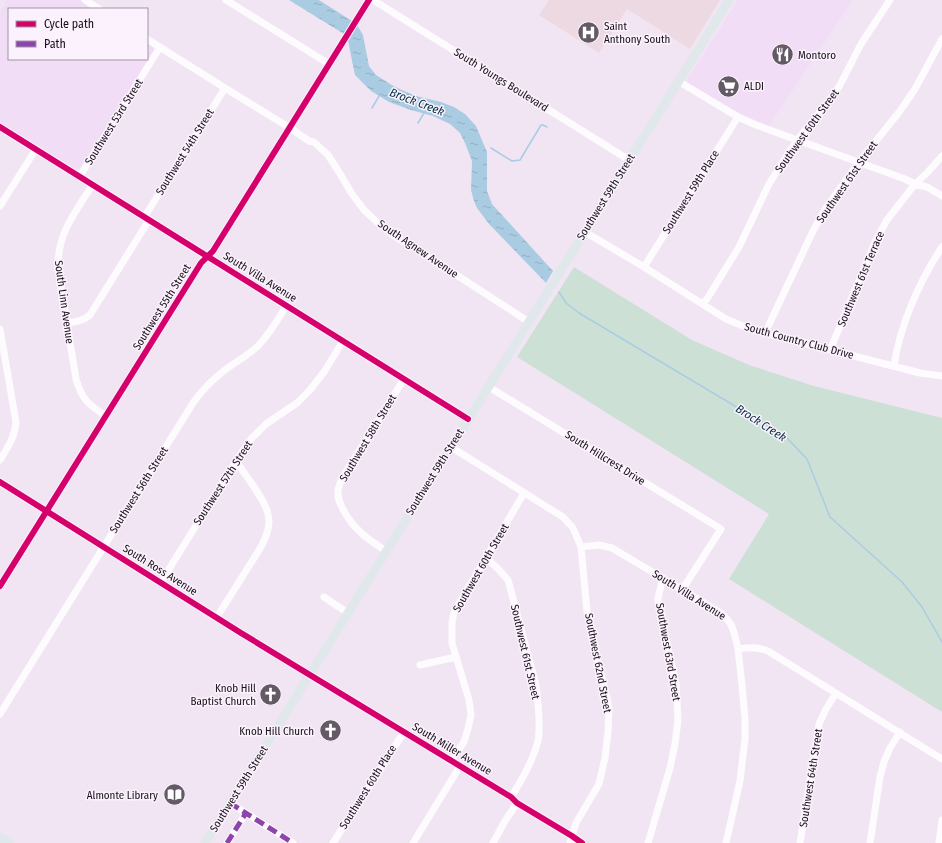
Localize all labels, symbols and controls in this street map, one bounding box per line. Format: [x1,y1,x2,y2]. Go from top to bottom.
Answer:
legend [8,8,148,60]
text: Cycle path [44,17,94,31]
hospital icon: Saint Anthony South [576,19,602,45]
place label: Saint Anthony South [604,20,670,46]
text: Path [44,37,66,51]
restaurant icon: Montoro [770,42,796,68]
street label: South Youngs Boulevard [451,46,551,114]
place label: Montoro [798,49,836,62]
supermarket icon: ALDI [716,73,742,99]
street label: Southwest 53rd Street [82,76,146,167]
place label: ALDI [744,80,764,93]
water label: Brock Creek [388,85,446,119]
street label: Southwest 60th Street [772,86,842,175]
street label: Southwest 54th Street [153,106,217,198]
street label: Southwest 61st Street [814,138,880,225]
street label: Southwest 59th Place [660,148,722,236]
street label: Southwest 59th Street [574,151,638,242]
street label: South Agnew Avenue [375,217,461,281]
street label: Southwest 61st Terrace [835,229,887,329]
street label: South Villa Avenue [221,249,299,305]
street label: South Linn Avenue [52,260,76,344]
street label: Southwest 55th Street [130,261,194,352]
street label: South Country Club Drive [743,320,855,362]
street label: Southwest 58th Street [337,392,399,484]
water label: Brock Creek [733,401,789,445]
street label: Southwest 59th Street [403,426,467,517]
street label: South Hillcrest Drive [563,428,647,488]
street label: Southwest 57th Street [191,438,255,528]
street label: Southwest 56th Street [107,444,171,536]
street label: Southwest 60th Street [450,521,512,615]
street label: South Ross Avenue [120,542,200,598]
street label: South Villa Avenue [650,567,728,623]
street label: Southwest 63rd Street [653,602,683,702]
street label: Southwest 61st Street [508,603,542,701]
street label: Southwest 62nd Street [582,612,614,714]
church icon: Knob Hill Baptist Church [258,681,284,707]
place label: Knob Hill Baptist Church [190,682,256,708]
church icon: Knob Hill Church [317,718,343,744]
street label: South Miller Avenue [410,720,494,778]
place label: Knob Hill Church [239,725,314,738]
street label: Southwest 64th Street [797,727,825,828]
street label: Southwest 60th Place [337,742,399,832]
street label: Southwest 59th Street [207,743,271,834]
library icon: Almonte Library [161,782,187,808]
place label: Almonte Library [87,789,158,802]

